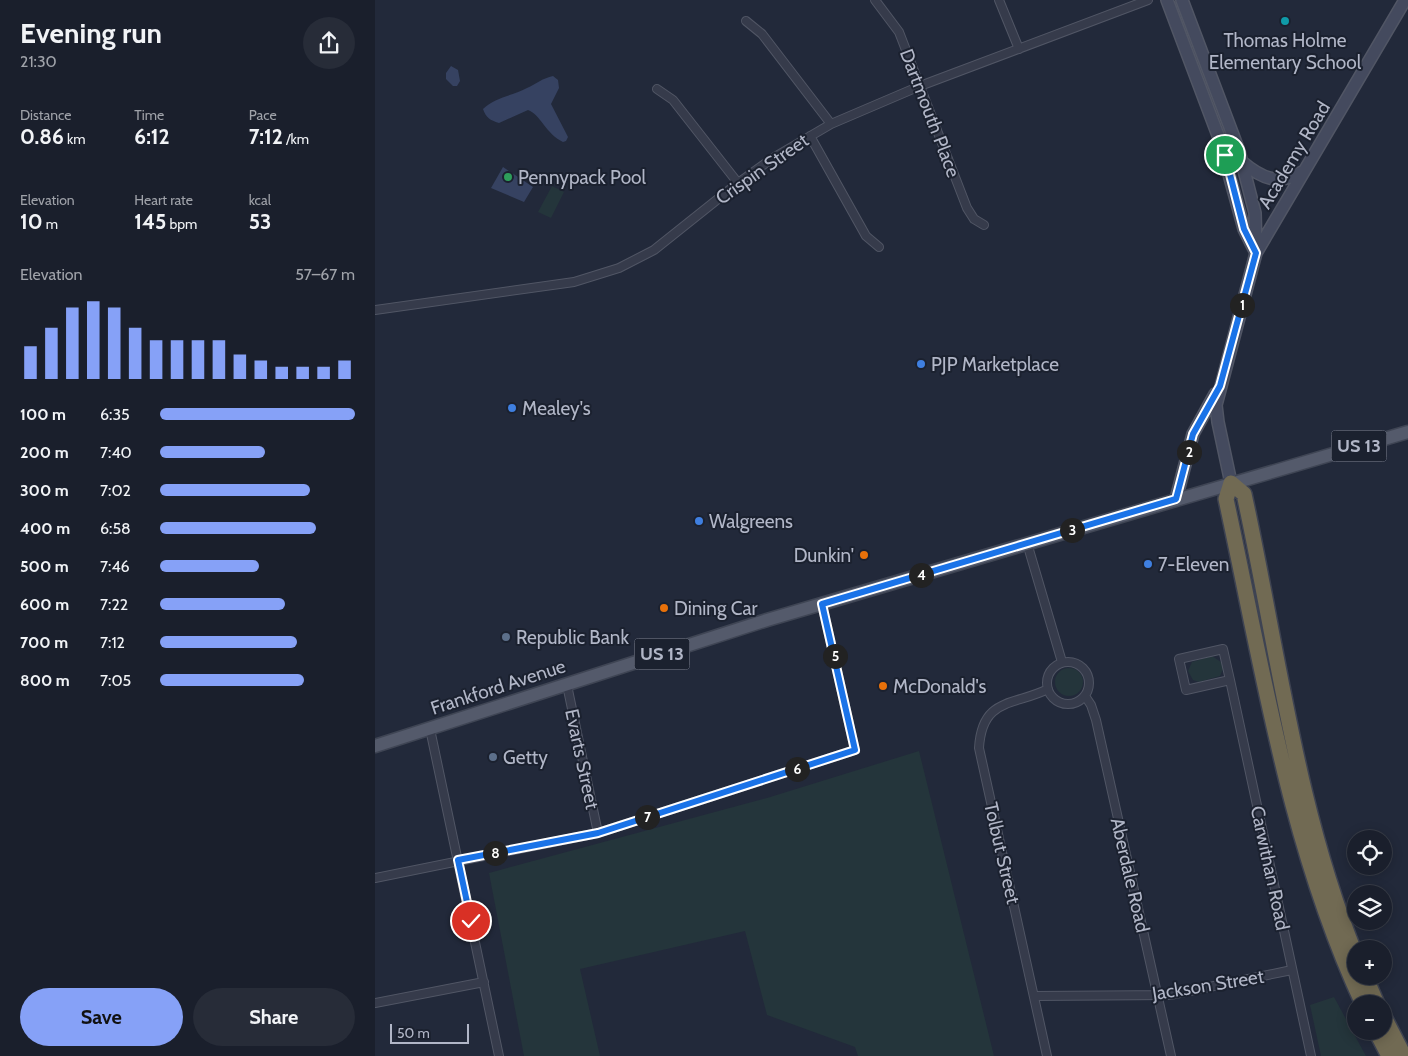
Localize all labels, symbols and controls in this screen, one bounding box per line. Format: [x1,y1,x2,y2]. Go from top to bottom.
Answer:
marker: Thomas Holme Elementary School [1279,15,1291,27]
text: Evening run [20,16,162,50]
button: share [303,17,355,69]
place label: Thomas Holme Elementary School [1209,29,1362,74]
street label: Dartmouth Place [895,45,965,181]
text: 21:30 [20,52,57,71]
street label: Academy Road [1253,97,1335,213]
text: Distance [20,106,72,124]
text: Time [134,106,164,124]
text: Pace [249,106,277,124]
text: 0.86 [20,124,64,149]
text: 6:12 [134,124,170,149]
text: 7:12 [249,124,283,149]
street label: Crispin Street [711,128,813,209]
text: km [64,130,85,148]
text: /km [283,130,309,148]
pin [1204,134,1246,176]
icon: arrive [1211,141,1239,169]
place label: Pennypack Pool [518,166,647,189]
marker: Pennypack Pool [502,171,514,183]
text: Elevation [20,191,75,209]
text: Heart rate [134,191,193,209]
text: kcal [249,191,271,209]
text: 10 [20,209,43,234]
text: 145 [134,209,166,234]
text: 53 [249,209,271,234]
text: m [43,215,58,233]
text: bpm [166,215,197,233]
text: Elevation [20,265,83,284]
text: 57–67 m [295,265,355,284]
pin: 1 [1229,292,1255,318]
text: 1 [1240,296,1245,314]
place label: PJP Marketplace [931,353,1059,376]
marker: PJP Marketplace [915,358,927,370]
place label: Mealey's [522,397,591,420]
marker: Mealey's [506,402,518,414]
text: 100 m [20,405,66,424]
text: 6:35 [100,405,130,424]
road number: US 13 [1331,431,1387,462]
pin: 2 [1177,440,1201,464]
text: 200 m [20,443,69,462]
text: 7:40 [100,443,132,462]
text: 2 [1186,443,1193,461]
text: 300 m [20,481,69,500]
text: 7:02 [100,481,131,500]
place label: Walgreens [709,510,793,533]
marker: Walgreens [693,515,705,527]
pin: 3 [1059,518,1085,542]
text: 400 m [20,519,70,538]
text: 6:58 [100,519,131,538]
text: 3 [1069,521,1076,539]
place label: Dunkin' [794,544,854,567]
marker: Dunkin' [858,549,870,561]
place label: 7-Eleven [1158,553,1229,576]
text: 500 m [20,557,69,576]
text: 7:46 [100,557,130,576]
marker: 7-Eleven [1142,558,1154,570]
pin: 4 [909,562,933,588]
text: 4 [917,566,926,584]
text: 600 m [20,595,69,614]
text: 7:22 [100,595,128,614]
place label: Dining Car [674,597,758,620]
marker: Dining Car [658,602,670,614]
place label: Republic Bank [516,626,629,649]
marker: Republic Bank [500,631,512,643]
text: 700 m [20,633,68,652]
text: 7:12 [100,633,125,652]
road number: US 13 [635,639,689,670]
pin: 5 [823,644,847,668]
text: 5 [832,647,839,665]
street label: Frankford Avenue [428,654,569,720]
text: 800 m [20,671,70,690]
text: 7:05 [100,671,131,690]
place label: McDonald's [893,675,987,698]
marker: McDonald's [877,680,889,692]
street label: Evarts Street [560,707,604,812]
place label: Getty [503,746,548,769]
marker: Getty [487,751,499,763]
pin: 6 [785,756,809,782]
text: 6 [794,760,801,778]
street label: Tolbut Street [979,800,1025,907]
pin: 7 [635,804,659,830]
street label: Carwithan Road [1246,804,1294,932]
text: 7 [644,808,651,826]
street label: Aberdale Road [1106,815,1154,935]
map controls [1347,830,1392,1040]
button: locate [1347,830,1392,875]
pin: 8 [483,840,507,866]
text: 8 [491,844,500,862]
button: layers [1347,885,1392,930]
pin [450,900,492,942]
icon: check [457,907,485,935]
button: + [1347,940,1392,985]
street label: Jackson Street [1149,965,1266,1005]
button: Save [20,988,183,1046]
button: Share [193,988,355,1046]
button: − [1347,995,1392,1040]
scale bar [390,1021,469,1044]
text: 50 m [397,1024,430,1042]

